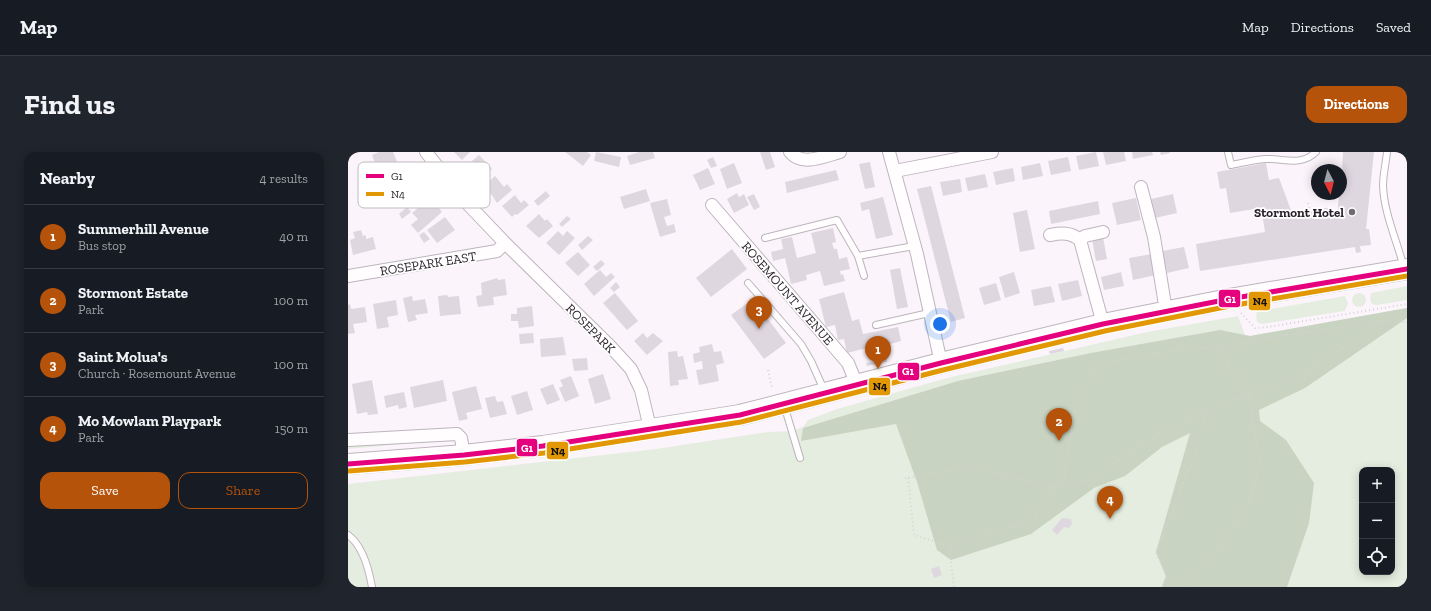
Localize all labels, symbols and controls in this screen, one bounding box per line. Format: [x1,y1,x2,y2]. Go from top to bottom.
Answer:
text: Map [20,16,57,39]
text: Map [1242,19,1269,36]
text: Directions [1291,19,1354,36]
text: Saved [1376,19,1411,36]
button: Directions [1306,86,1407,123]
text: Find us [24,88,115,121]
legend [358,162,490,208]
north arrow [1311,164,1347,200]
text: Nearby [40,168,95,188]
text: G1 [391,170,404,183]
text: 4 results [260,171,308,186]
text: N4 [391,188,405,201]
place label: Stormont Hotel [1254,205,1344,220]
marker: Stormont Hotel [1347,207,1357,217]
text: Summerhill Avenue [78,220,209,238]
text: 1 [50,229,56,244]
text: 40 m [279,229,308,244]
text: Bus stop [78,238,126,253]
street label: ROSEMOUNT AVENUE [739,239,837,348]
street label: ROSEPARK EAST [379,248,477,279]
text: Stormont Estate [78,284,188,302]
line badge: G1 [1218,289,1241,308]
line badge: N4 [1248,291,1271,311]
text: 2 [50,293,56,308]
text: 100 m [274,293,308,308]
text: G1 [1224,293,1237,306]
text: N4 [1253,295,1268,308]
pin: 3 [746,296,772,329]
street label: ROSEPARK [563,301,619,357]
text: Park [78,302,104,317]
your location [930,314,950,334]
pin: 1 [865,336,891,369]
text: Saint Molua's [78,348,168,366]
text: 3 [50,357,56,372]
text: 100 m [274,357,308,372]
line badge: G1 [897,362,920,381]
text: G1 [902,365,915,378]
text: Church · Rosemount Avenue [78,366,236,381]
line badge: N4 [868,377,891,396]
text: N4 [873,380,888,393]
pin: 2 [1046,408,1072,441]
text: Mo Mowlam Playpark [78,412,221,430]
text: 4 [49,421,57,436]
text: 150 m [275,421,308,436]
text: Park [78,430,104,445]
line badge: G1 [516,438,538,457]
line badge: N4 [546,441,569,460]
text: G1 [521,442,534,455]
text: N4 [551,445,566,458]
map controls [1359,467,1395,575]
button: + [1359,467,1395,503]
button: Save [40,472,170,509]
button: Share [178,472,308,509]
pin: 4 [1097,486,1123,519]
button: − [1359,503,1395,539]
button: locate [1359,539,1395,575]

